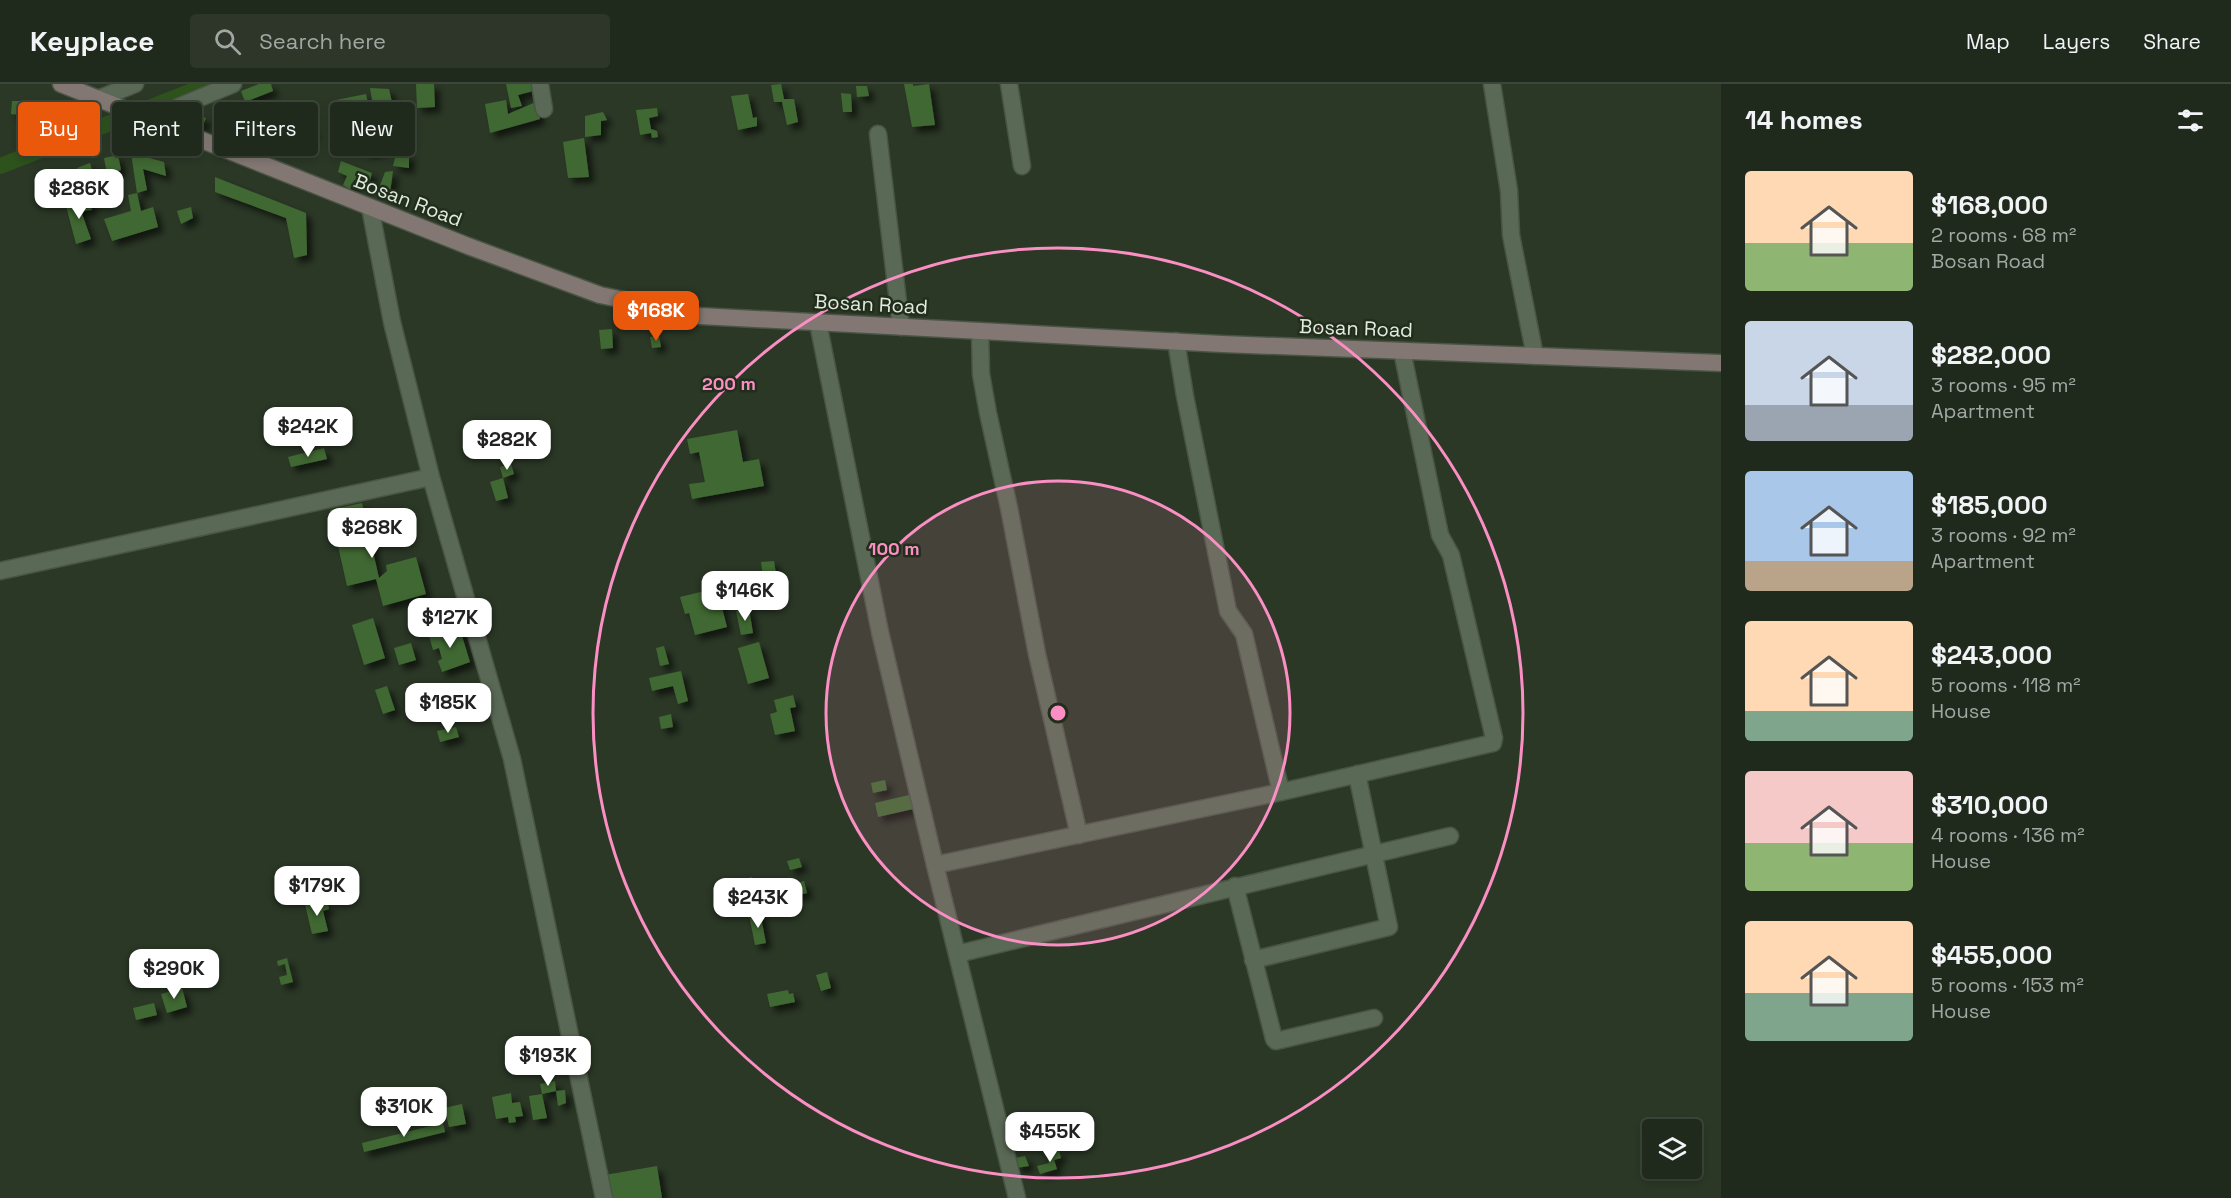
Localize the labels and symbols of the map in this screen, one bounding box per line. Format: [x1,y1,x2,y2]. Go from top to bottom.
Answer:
street label: Bosan Road [350,167,466,233]
pin: $286K [37,169,121,220]
street label: Bosan Road [813,288,929,320]
pin: $168K [614,291,698,342]
street label: Bosan Road [1299,313,1413,343]
text: 200 m [702,372,756,395]
pin: $242K [266,407,350,458]
pin: $282K [465,420,549,471]
pin: $268K [330,508,414,559]
text: 100 m [868,537,920,560]
pin: $146K [703,571,787,622]
pin: $127K [408,598,492,649]
pin: $185K [406,683,490,734]
centre of rings [1048,703,1068,723]
pin: $179K [275,866,359,917]
pin: $243K [716,878,800,929]
pin: $290K [132,949,216,1000]
pin: $193K [506,1036,590,1087]
pin: $310K [362,1087,446,1138]
pin: $455K [1008,1112,1092,1163]

